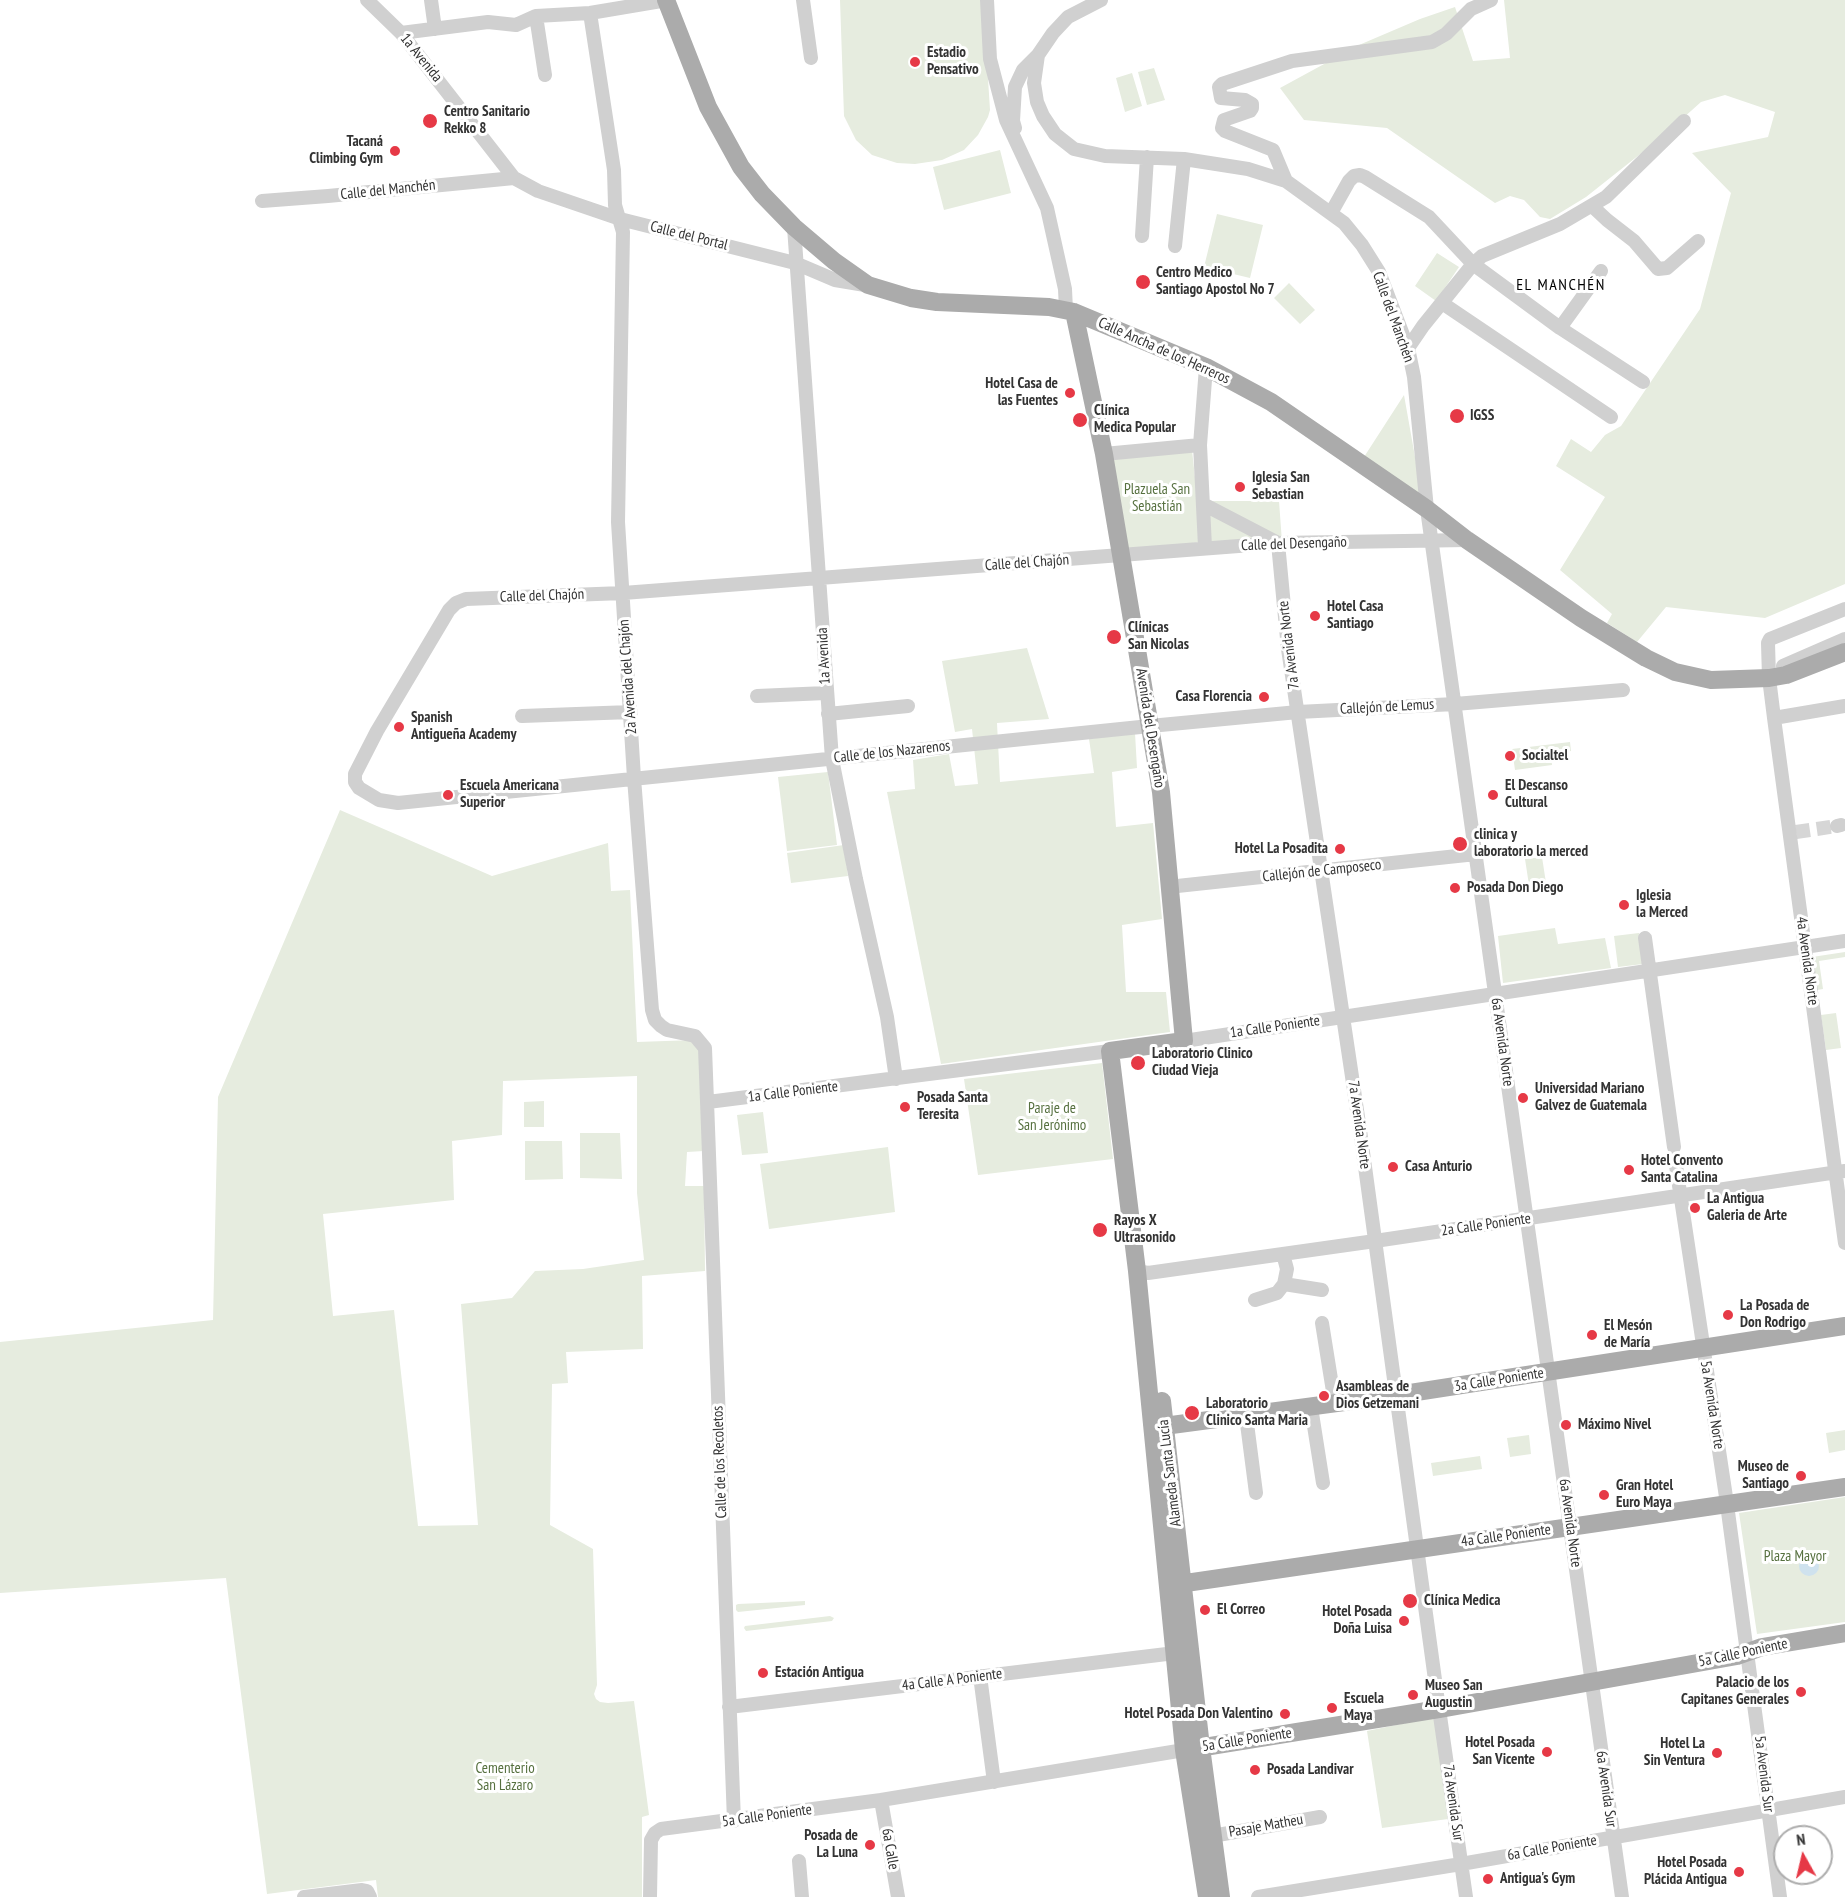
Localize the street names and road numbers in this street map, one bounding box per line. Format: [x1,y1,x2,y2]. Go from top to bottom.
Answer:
street label: 1a Avenida [396,30,446,86]
street label: Calle del Manchén [340,176,436,204]
street label: Calle del Portal [648,218,730,254]
street label: Calle del Manchén [1368,269,1418,365]
street label: Calle Ancha de los Herreros [1095,314,1233,388]
street label: Calle del Desengaño [1241,533,1347,555]
street label: Calle del Chajón [984,551,1070,575]
street label: Calle del Chajón [500,586,584,606]
street label: 7a Avenida Norte [1275,600,1303,690]
street label: 2a Avenida del Chajón [615,619,641,735]
street label: 1a Avenida [814,627,834,685]
street label: Avenida del Desengaño [1132,667,1168,789]
street label: Callejón de Lemus [1339,696,1435,718]
street label: Calle de los Nazarenos [833,737,951,767]
street label: Callejón de Camposeco [1262,856,1382,886]
street label: 4a Avenida Norte [1792,916,1822,1006]
street label: 6a Avenida Norte [1487,997,1517,1087]
street label: 1a Calle Poniente [1229,1012,1321,1042]
street label: 1a Calle Poniente [747,1078,839,1106]
street label: 7a Avenida Norte [1344,1080,1374,1170]
street label: 2a Calle Poniente [1440,1210,1532,1240]
street label: 5a Avenida Norte [1696,1359,1728,1451]
street label: 3a Calle Poniente [1453,1364,1545,1396]
street label: Calle de los Recoletos [709,1405,731,1519]
street label: Alameda Santa Lucía [1155,1418,1185,1528]
street label: 6a Avenida Norte [1555,1478,1585,1568]
street label: 4a Calle Poniente [1460,1521,1552,1551]
street label: 5a Calle Poniente [1697,1635,1789,1671]
street label: 4a Calle A Poniente [901,1665,1003,1695]
street label: 5a Calle Poniente [1201,1724,1293,1756]
street label: 5a Avenida Sur [1750,1735,1778,1813]
street label: 6a Avenida Sur [1592,1750,1620,1828]
street label: 7a Avenida Sur [1439,1764,1467,1842]
street label: 5a Calle Poniente [721,1801,813,1831]
street label: Pasaje Matheu [1227,1811,1305,1841]
street label: 6a Calle [878,1827,902,1871]
street label: 6a Calle Poniente [1506,1831,1598,1865]

